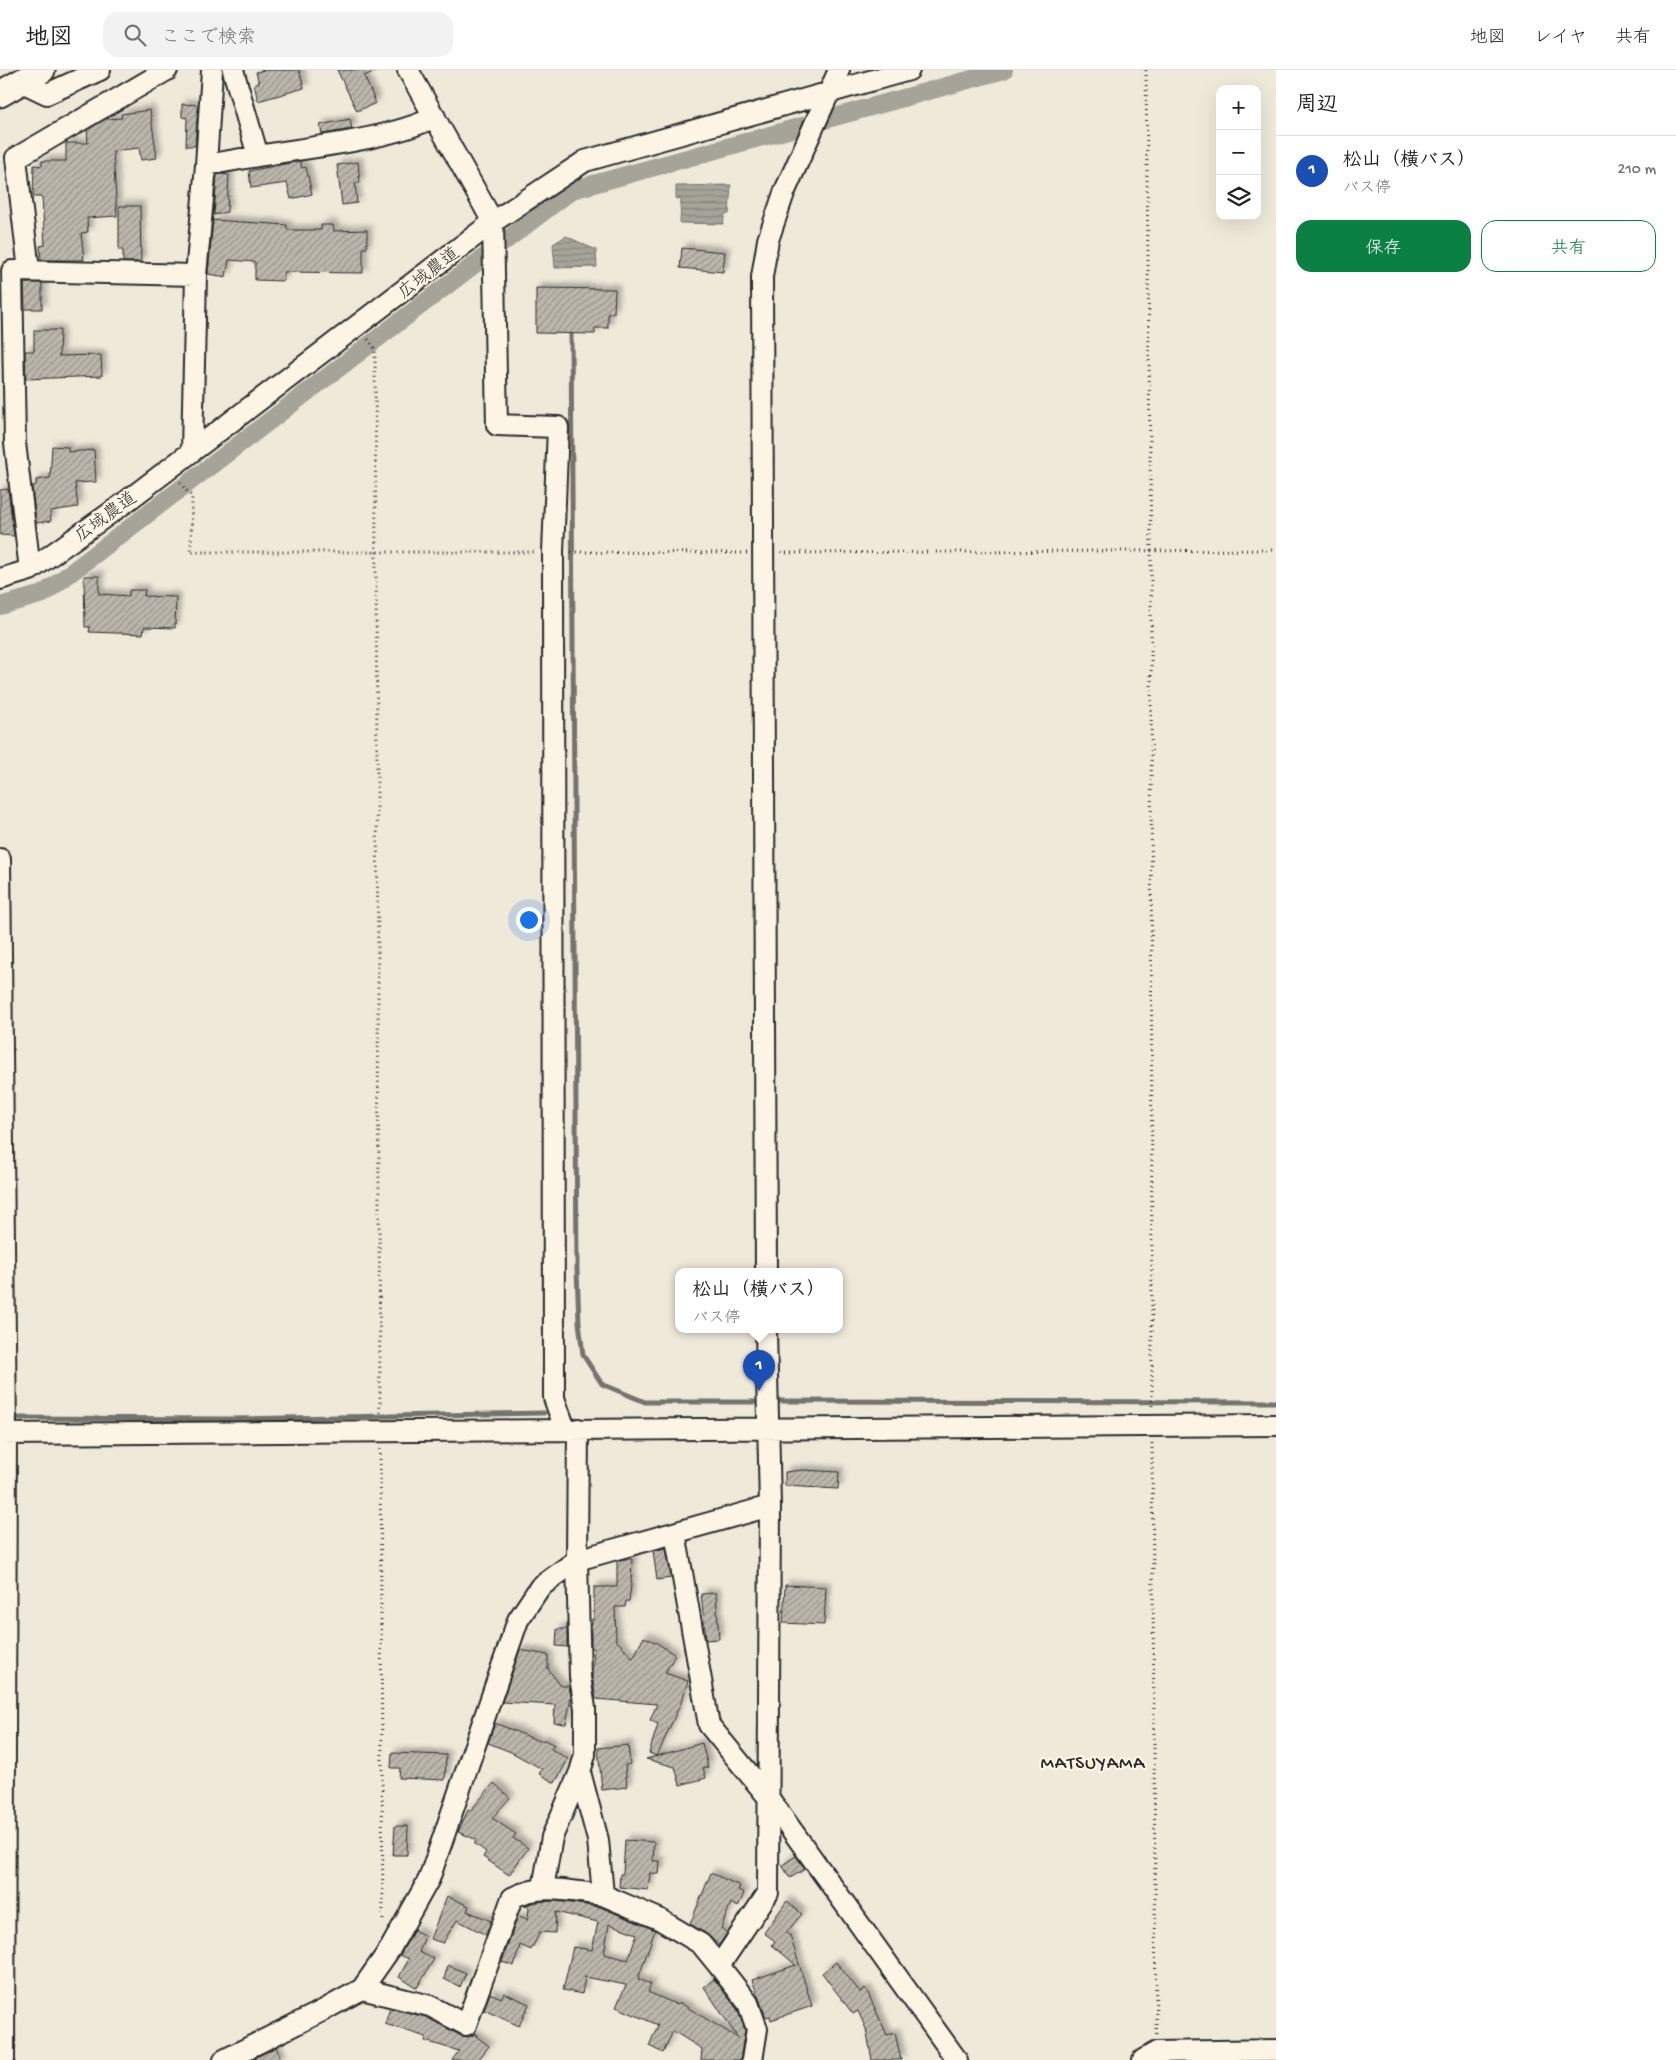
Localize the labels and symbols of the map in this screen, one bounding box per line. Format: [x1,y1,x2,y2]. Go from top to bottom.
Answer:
street label: 広域農道 [394,243,464,304]
street label: 広域農道 [71,488,142,548]
your location [516,907,542,933]
pin: 1 [743,1350,775,1391]
district label: MATSUYAMA [1041,1753,1146,1776]

